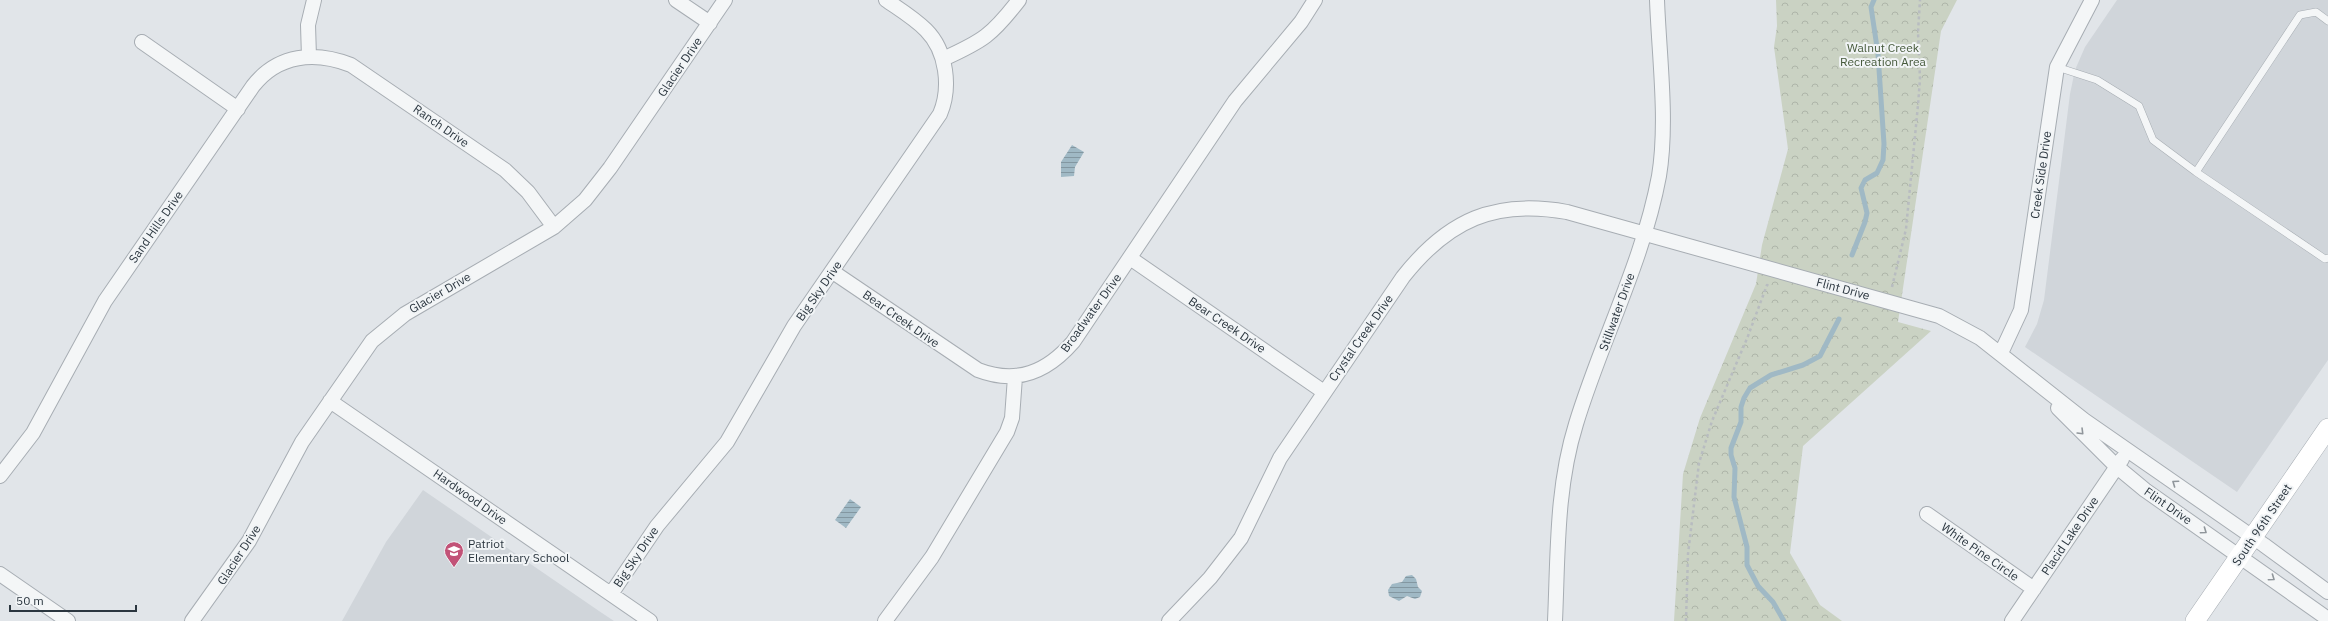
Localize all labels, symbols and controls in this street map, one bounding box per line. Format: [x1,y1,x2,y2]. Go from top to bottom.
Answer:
street label: Glacier Drive [654,34,705,99]
park label: Walnut Creek Recreation Area [1840,40,1927,69]
street label: Ranch Drive [411,101,472,150]
street label: Creek Side Drive [2027,130,2054,220]
street label: Sand Hills Drive [125,187,186,266]
street label: Big Sky Drive [792,257,845,324]
street label: Glacier Drive [406,269,474,316]
street label: Broadwater Drive [1057,270,1124,355]
street label: Stillwater Drive [1595,270,1638,353]
street label: Flint Drive [1815,274,1872,303]
street label: Bear Creek Drive [860,287,943,351]
street label: Crystal Creek Drive [1325,291,1396,384]
street label: Bear Creek Drive [1186,293,1269,356]
one-way arrow [2076,427,2084,435]
street label: Hardwood Drive [431,466,510,528]
one-way arrow [2172,480,2179,488]
street label: South 96th Street [2229,481,2295,569]
street label: Flint Drive [2142,484,2195,528]
street label: Placid Lake Drive [2038,493,2102,578]
street label: White Pine Circle [1939,519,2022,584]
street label: Glacier Drive [214,521,264,588]
street label: Big Sky Drive [610,523,662,590]
one-way arrow [2200,526,2207,534]
place label: Patriot Elementary School [468,536,569,565]
school or university icon: Patriot Elementary School [443,540,465,568]
one-way arrow [2268,573,2275,581]
scale bar [10,587,136,613]
text: 50 m [16,593,44,608]

